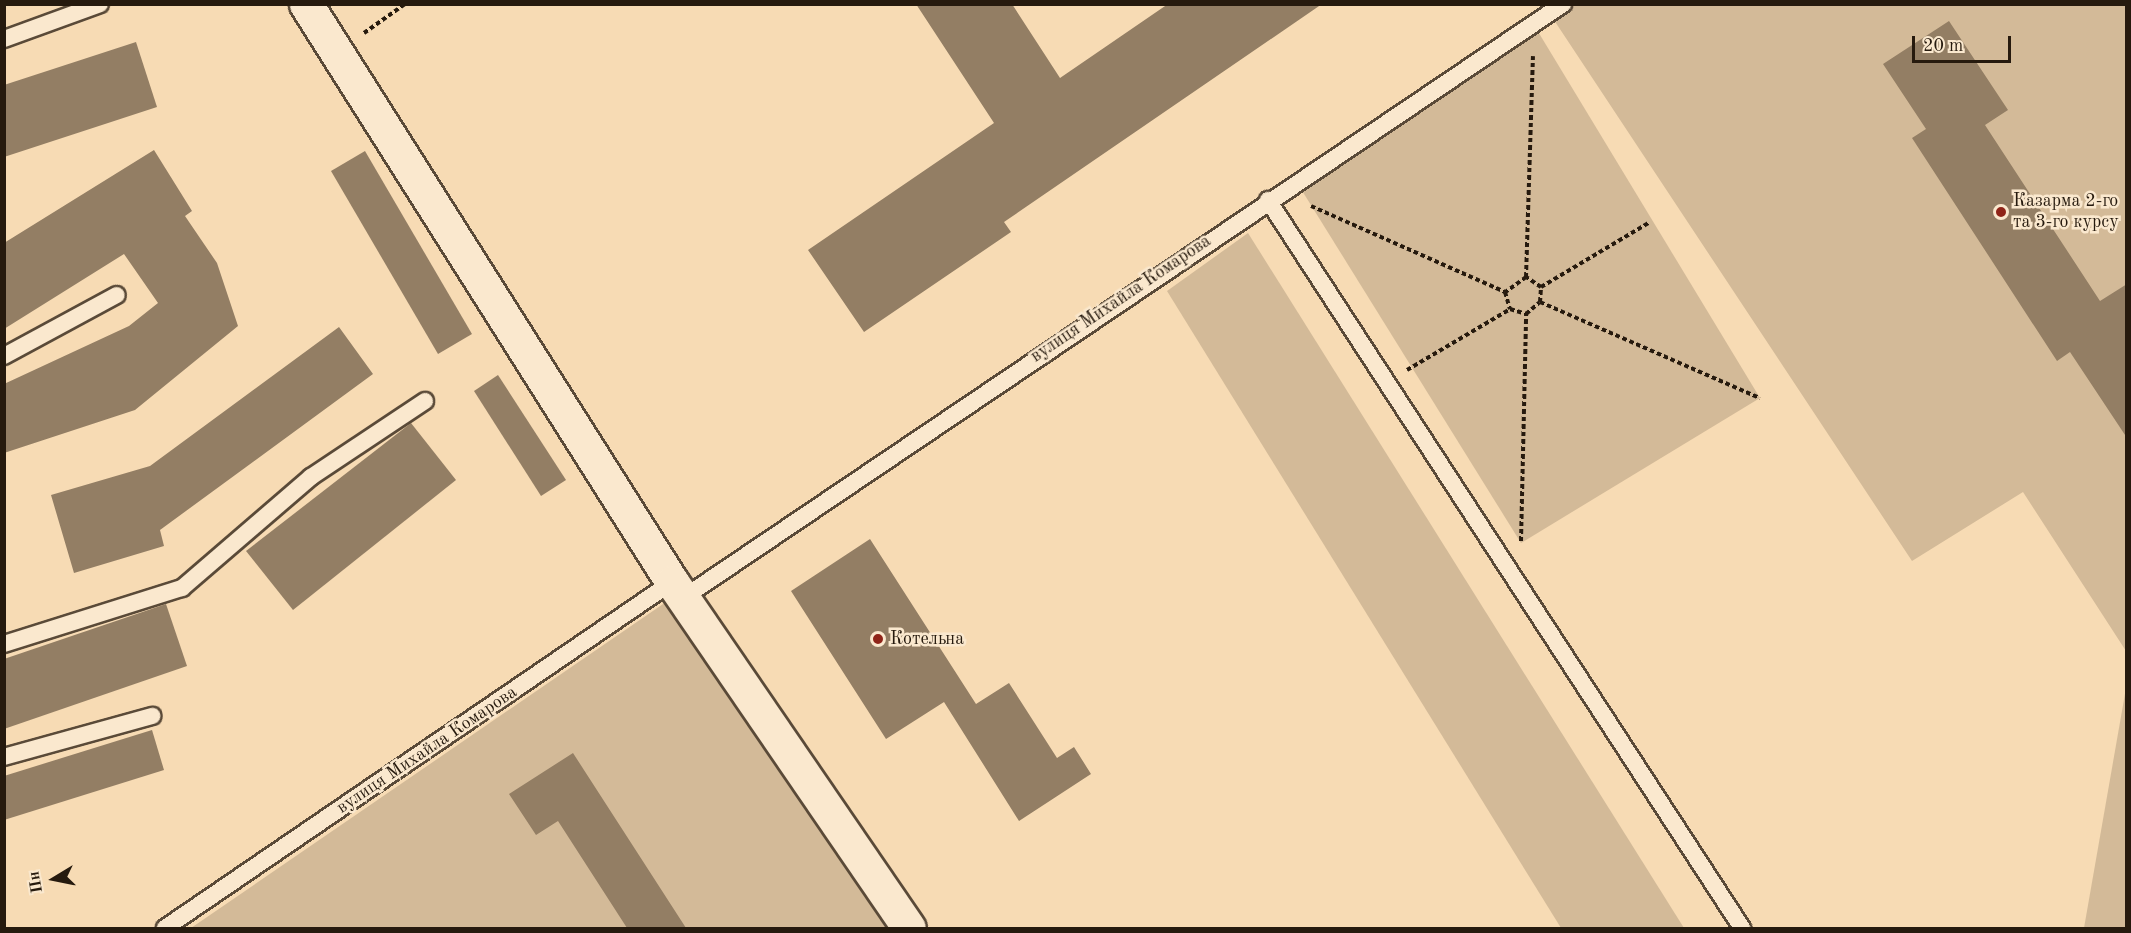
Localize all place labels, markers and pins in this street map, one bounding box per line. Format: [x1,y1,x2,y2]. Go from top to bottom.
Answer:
place label: Казарма 2-го та 3-го курсу [2013,191,2119,234]
marker: Казарма 2-го та 3-го курсу [1994,205,2008,219]
place label: Котельна [890,628,964,650]
marker: Котельна [871,632,885,646]

